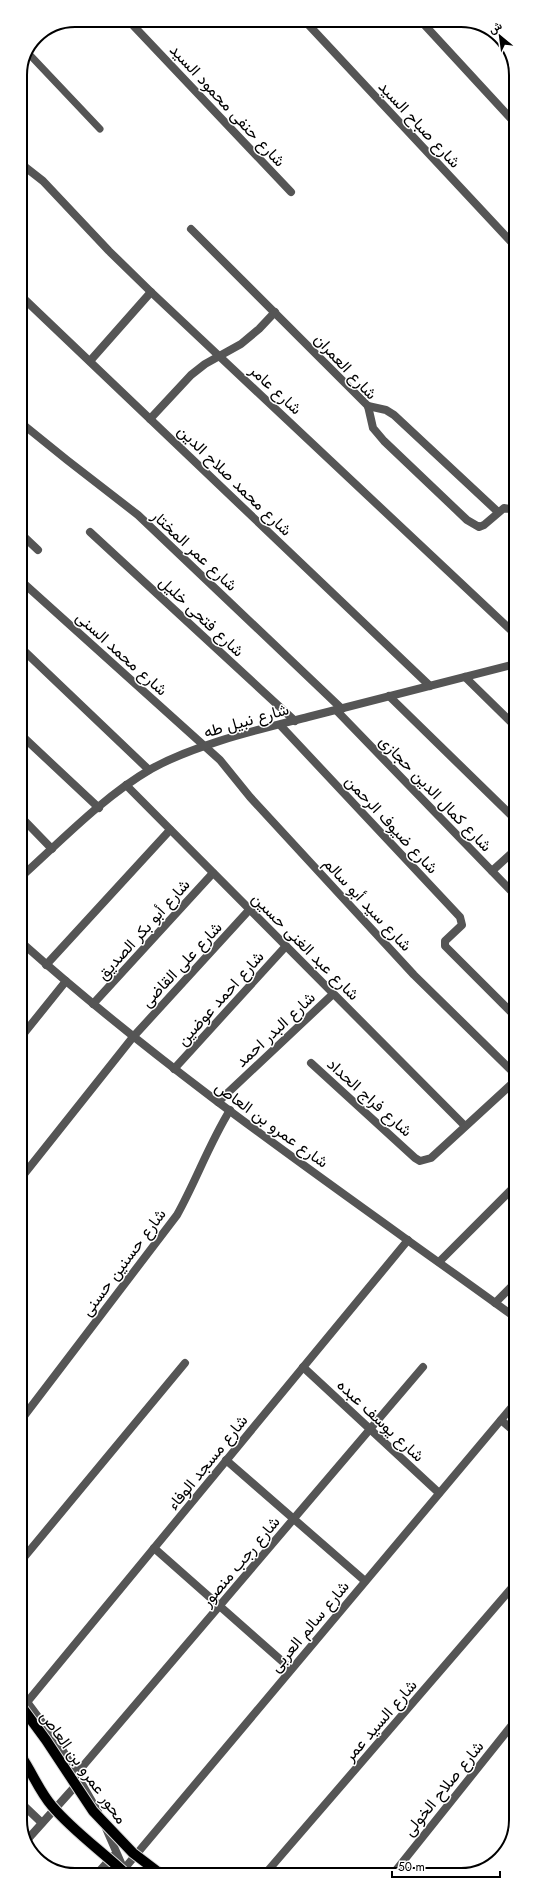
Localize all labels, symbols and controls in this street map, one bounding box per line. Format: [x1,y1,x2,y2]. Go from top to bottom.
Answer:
north arrow [480,16,520,56]
text: ش [485,17,505,37]
street label: شارع حنفى محمود السيد [164,39,291,172]
street label: شارع صباح السيد [373,76,466,173]
street label: شارع العمران [309,328,382,405]
street label: شارع عامر [244,358,307,420]
street label: شارع محمد صلاح الدين [172,420,297,541]
street label: شارع عمر المختار [146,504,243,596]
street label: شارع فتحى خليل [154,571,249,662]
street label: شارع محمد السنى [71,606,173,701]
street label: شارع نبيل طه [201,697,291,744]
street label: شارع كمال الدين حجازى [374,730,497,857]
street label: شارع ضيوف الرحمن [340,770,444,879]
street label: شارع سيد أبو سالم [318,852,417,956]
street label: شارع أبو بكر الصديق [92,874,195,985]
street label: شارع عبد الغنى حسين [246,887,365,1006]
street label: شارع على القاضى [136,916,227,1012]
street label: شارع احمد عوضين [171,946,269,1051]
street label: شارع البدر احمد [230,986,320,1072]
street label: شارع فراج الحداد [322,1053,417,1142]
street label: شارع عمرو بن العاص [210,1075,333,1173]
street label: شارع حسنين حسنى [75,1204,171,1321]
street label: شارع يوسف عبده [332,1374,429,1467]
street label: شارع مسجد الوفاء [162,1410,253,1515]
street label: شارع رجب منصور [195,1511,285,1612]
street label: شارع سالم العربى [264,1576,355,1677]
street label: شارع السيد عمر [338,1674,422,1767]
street label: محور عمرو بن العاص [35,1706,133,1829]
street label: شارع صلاح الخولى [398,1736,489,1841]
scale bar [392,1853,500,1879]
text: 50 m [398,1858,425,1876]

